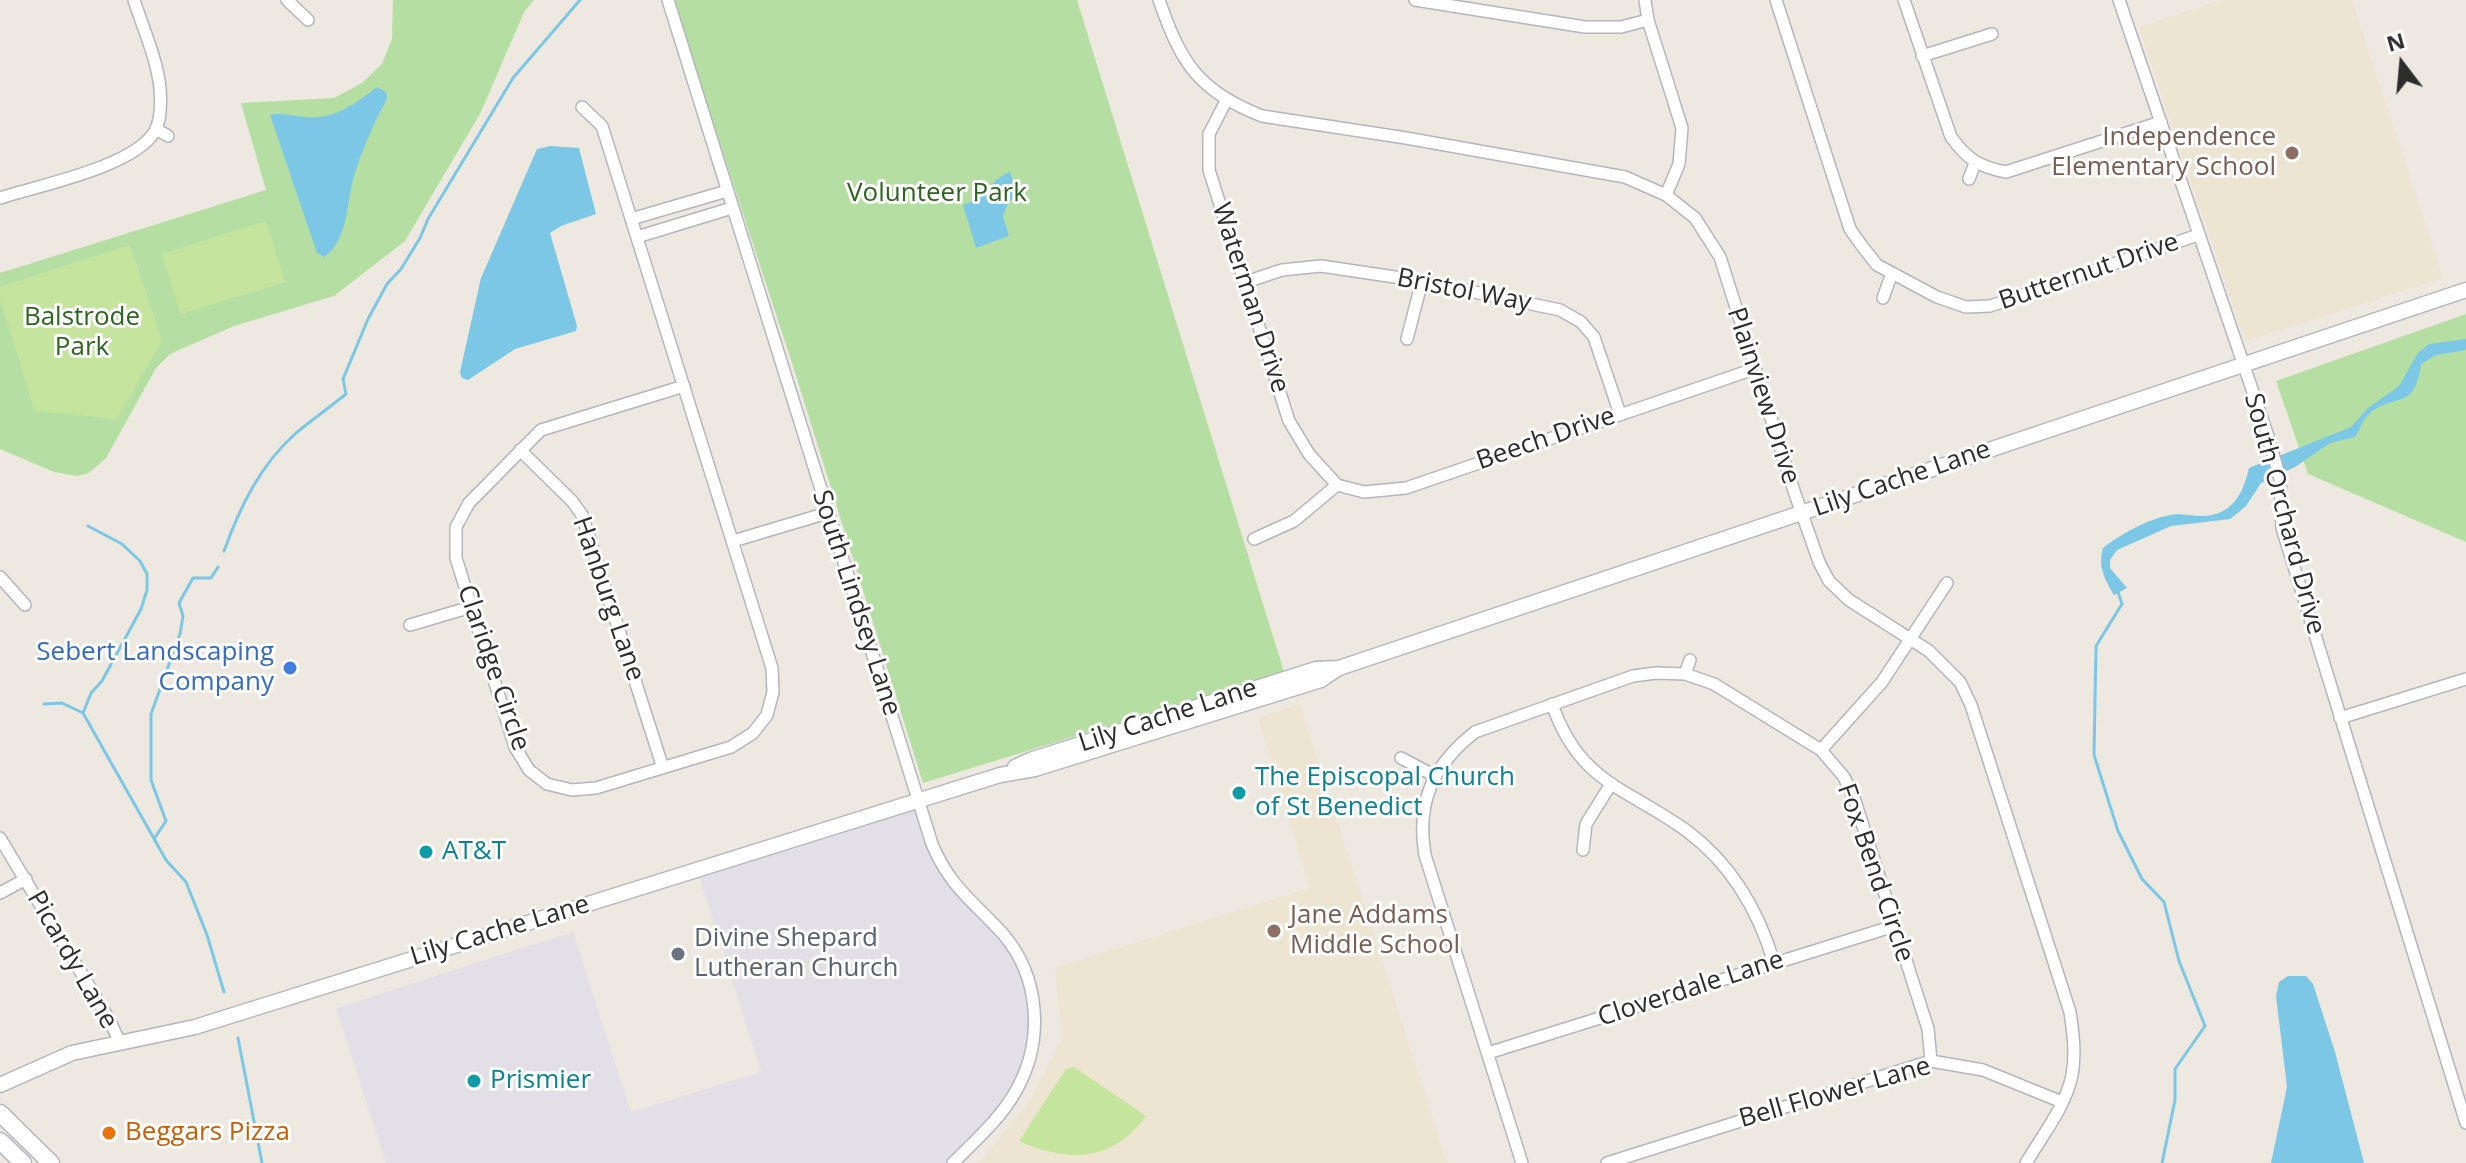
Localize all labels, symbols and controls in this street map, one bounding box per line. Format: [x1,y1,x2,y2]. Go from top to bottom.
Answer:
north arrow [2362,24,2442,104]
text: N [2383,24,2408,58]
place label: Independence Elementary School [2051,122,2276,184]
marker: Independence Elementary School [2283,144,2301,162]
park label: Volunteer Park [847,178,1027,210]
street label: Waterman Drive [1205,199,1295,397]
street label: Butternut Drive [1995,227,2183,317]
street label: Bristol Way [1394,263,1534,319]
park label: Balstrode Park [24,302,140,364]
street label: Plainview Drive [1720,304,1806,488]
street label: South Orchard Drive [2237,390,2331,638]
street label: Beech Drive [1472,401,1620,477]
street label: Lily Cache Lane [1809,434,1995,524]
street label: South Lindsey Lane [805,486,907,720]
street label: Hanburg Lane [565,513,651,685]
street label: Claridge Circle [450,581,536,755]
place label: Sebert Landscaping Company [36,637,274,698]
marker: Sebert Landscaping Company [281,659,299,677]
street label: Lily Cache Lane [1075,672,1261,760]
place label: The Episcopal Church of St Benedict [1255,762,1515,824]
street label: Fox Bend Circle [1830,780,1920,966]
marker: The Episcopal Church of St Benedict [1230,784,1248,802]
place label: AT&T [442,836,506,868]
marker: AT&T [417,843,435,861]
street label: Picardy Lane [20,886,124,1034]
street label: Lily Cache Lane [407,889,593,973]
place label: Jane Addams Middle School [1290,900,1460,962]
marker: Jane Addams Middle School [1265,922,1283,940]
place label: Divine Shepard Lutheran Church [694,923,898,984]
street label: Cloverdale Lane [1594,944,1788,1034]
marker: Divine Shepard Lutheran Church [669,945,687,963]
street label: Bell Flower Lane [1736,1051,1934,1135]
place label: Prismier [490,1065,591,1097]
marker: Prismier [465,1072,483,1090]
place label: Beggars Pizza [125,1117,290,1149]
marker: Beggars Pizza [100,1124,118,1142]

